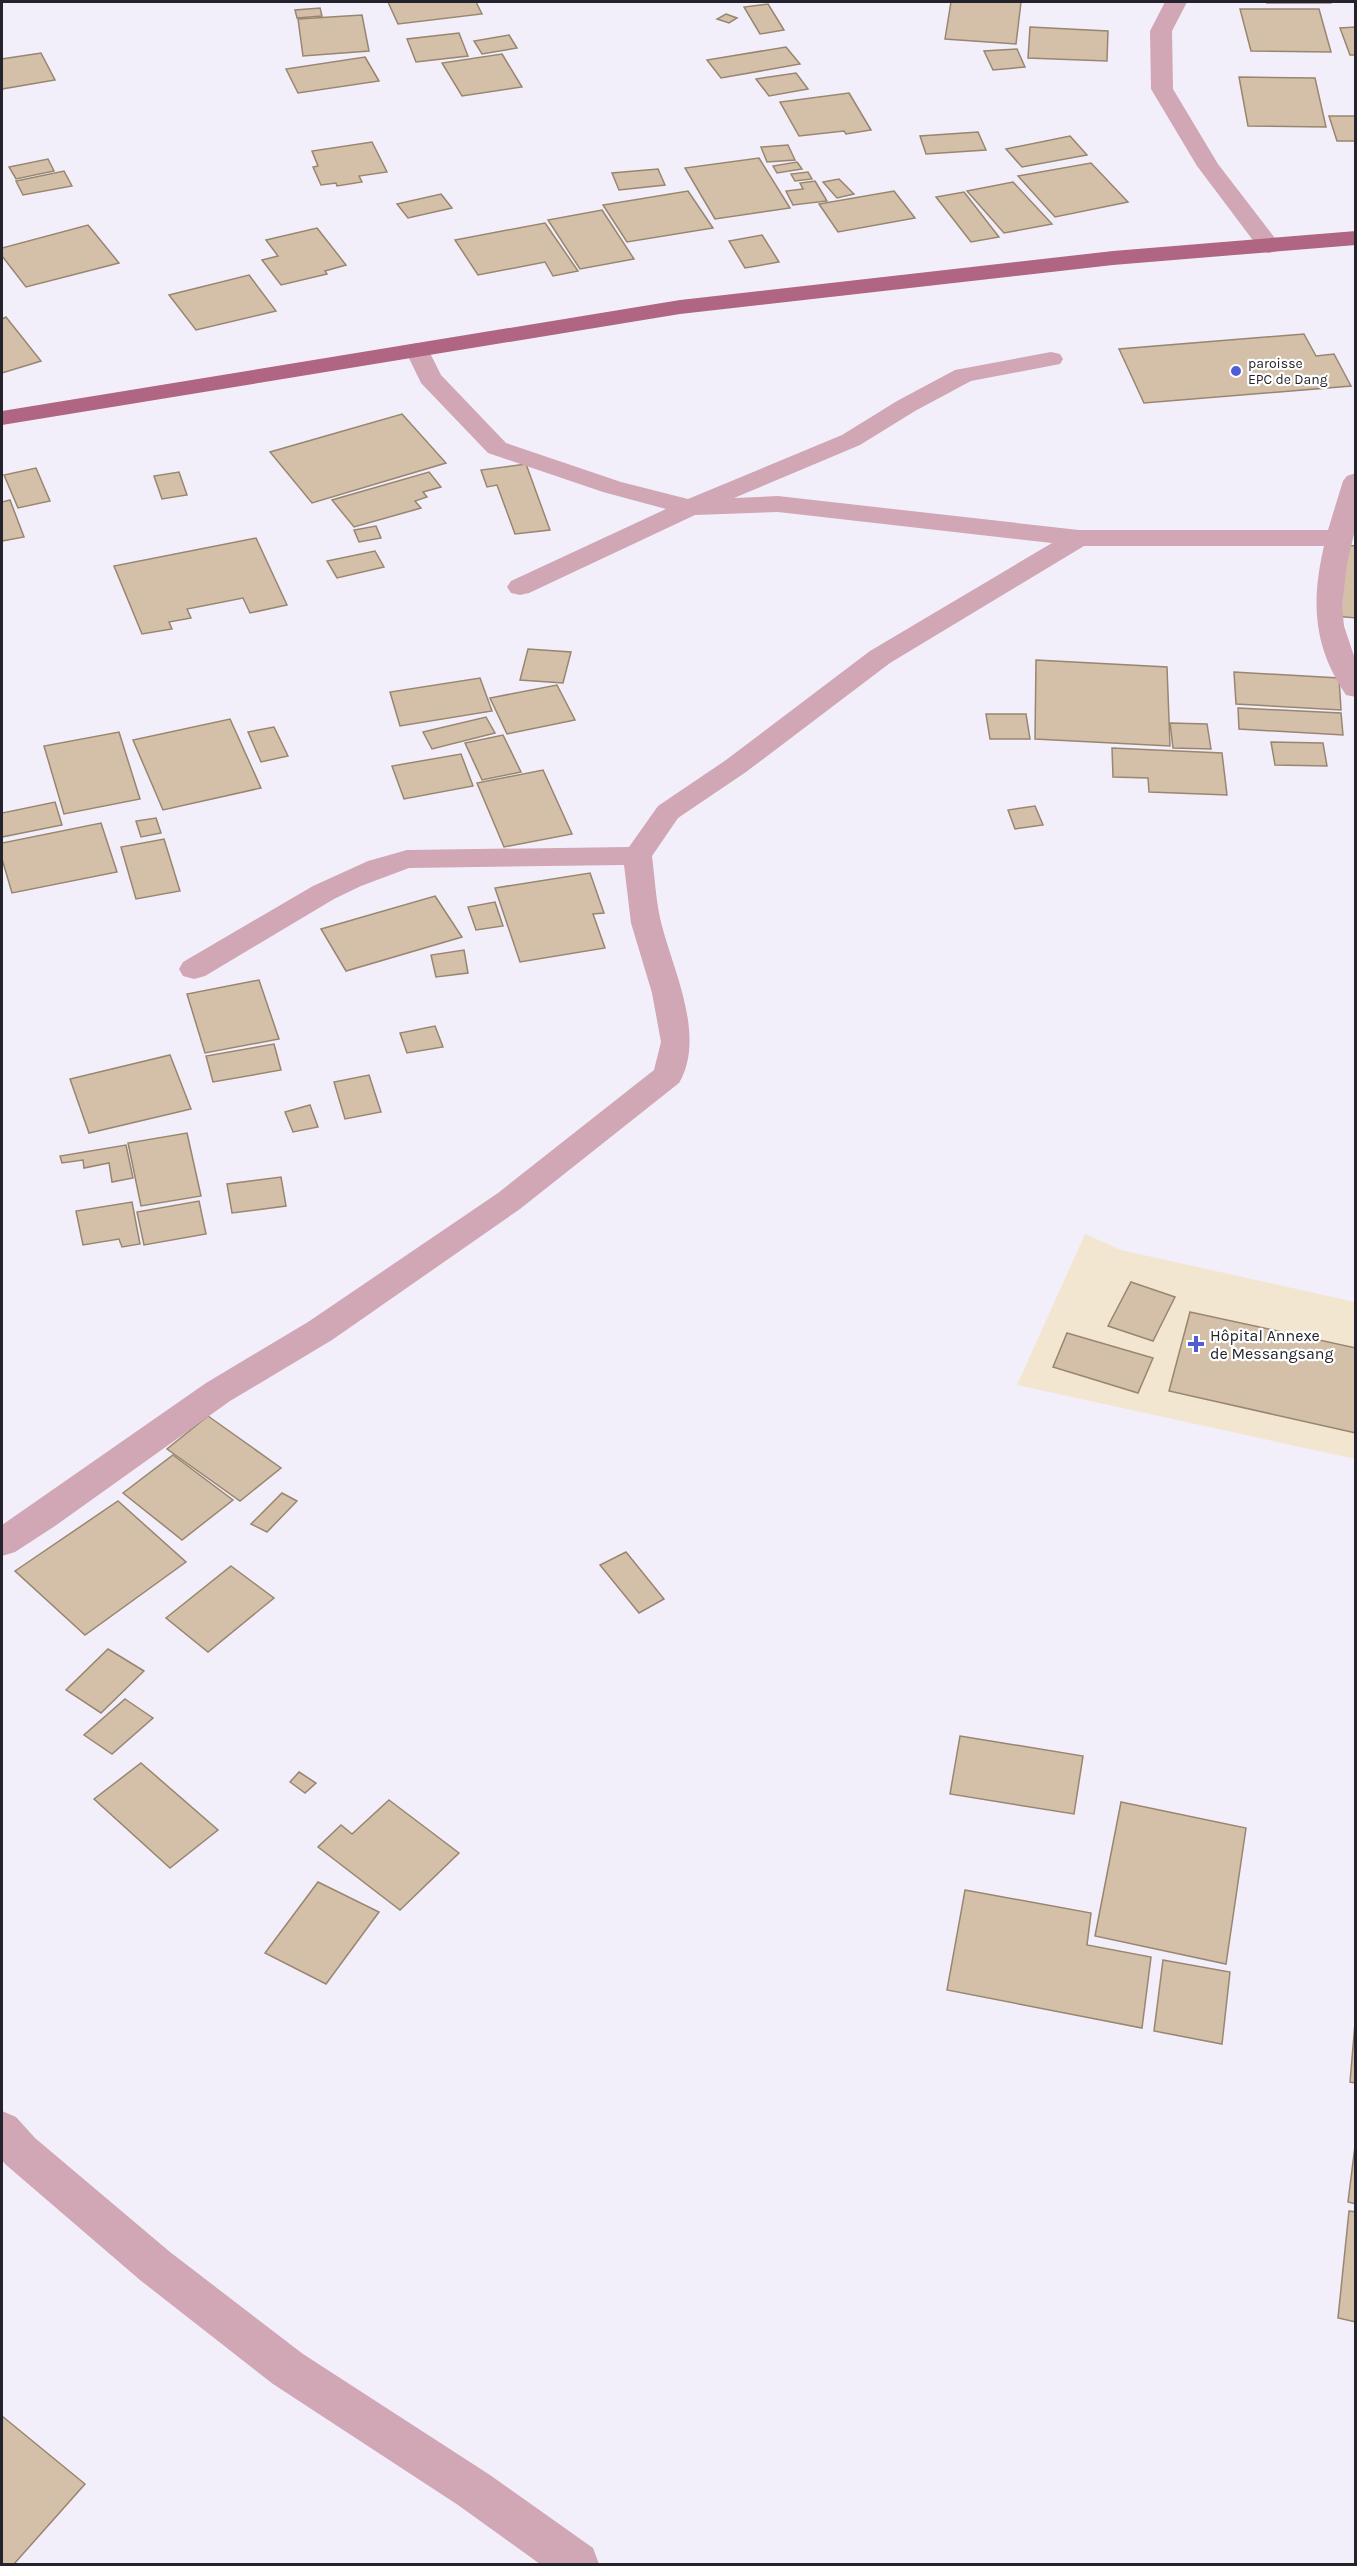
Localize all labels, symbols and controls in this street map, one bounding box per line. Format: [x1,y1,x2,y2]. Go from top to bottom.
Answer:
place label: paroisse EPC de Dang [1248,355,1328,388]
marker: paroisse EPC de Dang [1229,364,1243,378]
place label: Hôpital Annexe de Messangsang [1210,1326,1333,1363]
marker: Hôpital Annexe de Messangsang [1187,1335,1205,1353]

